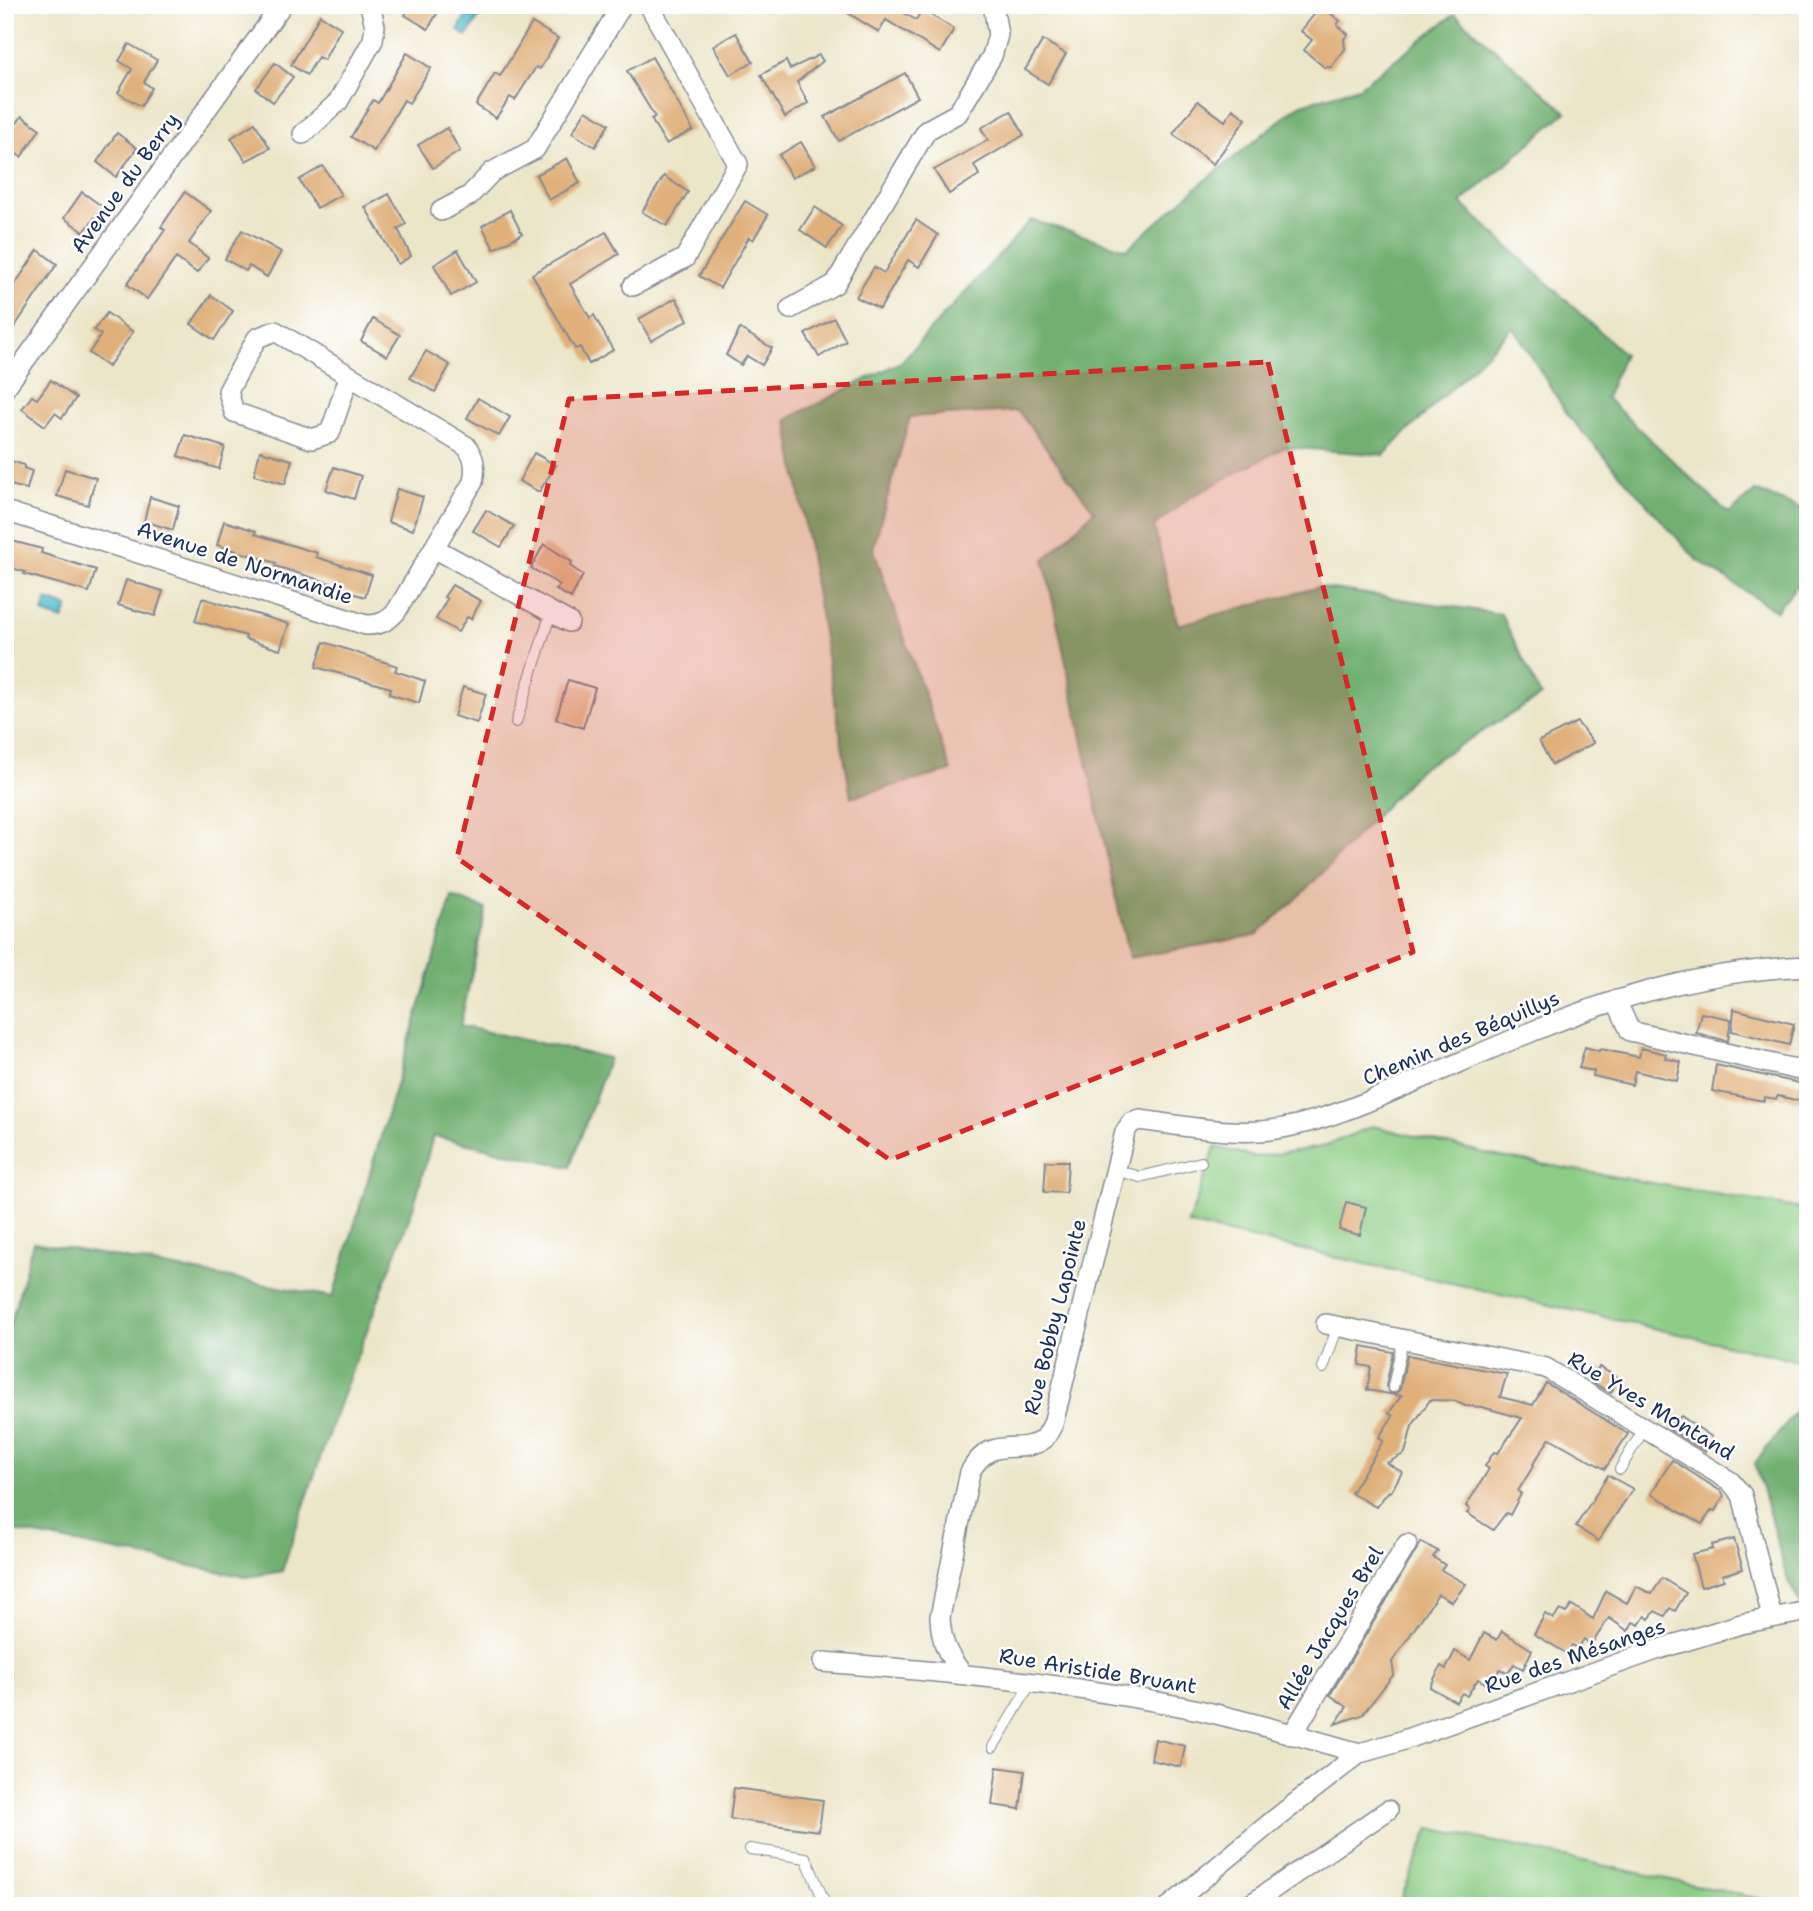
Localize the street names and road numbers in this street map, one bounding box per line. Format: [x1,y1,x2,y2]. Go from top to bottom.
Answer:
street label: Avenue du Berry [64,107,186,259]
street label: Avenue de Normandie [133,515,357,611]
street label: Chemin des Béquillys [1358,984,1564,1092]
street label: Rue Bobby Lapointe [1017,1216,1093,1418]
street label: Rue Yves Montand [1562,1345,1740,1467]
street label: Allée Jacques Brel [1270,1540,1390,1715]
street label: Rue des Mésanges [1481,1612,1669,1700]
street label: Rue Aristide Bruant [997,1642,1199,1700]

